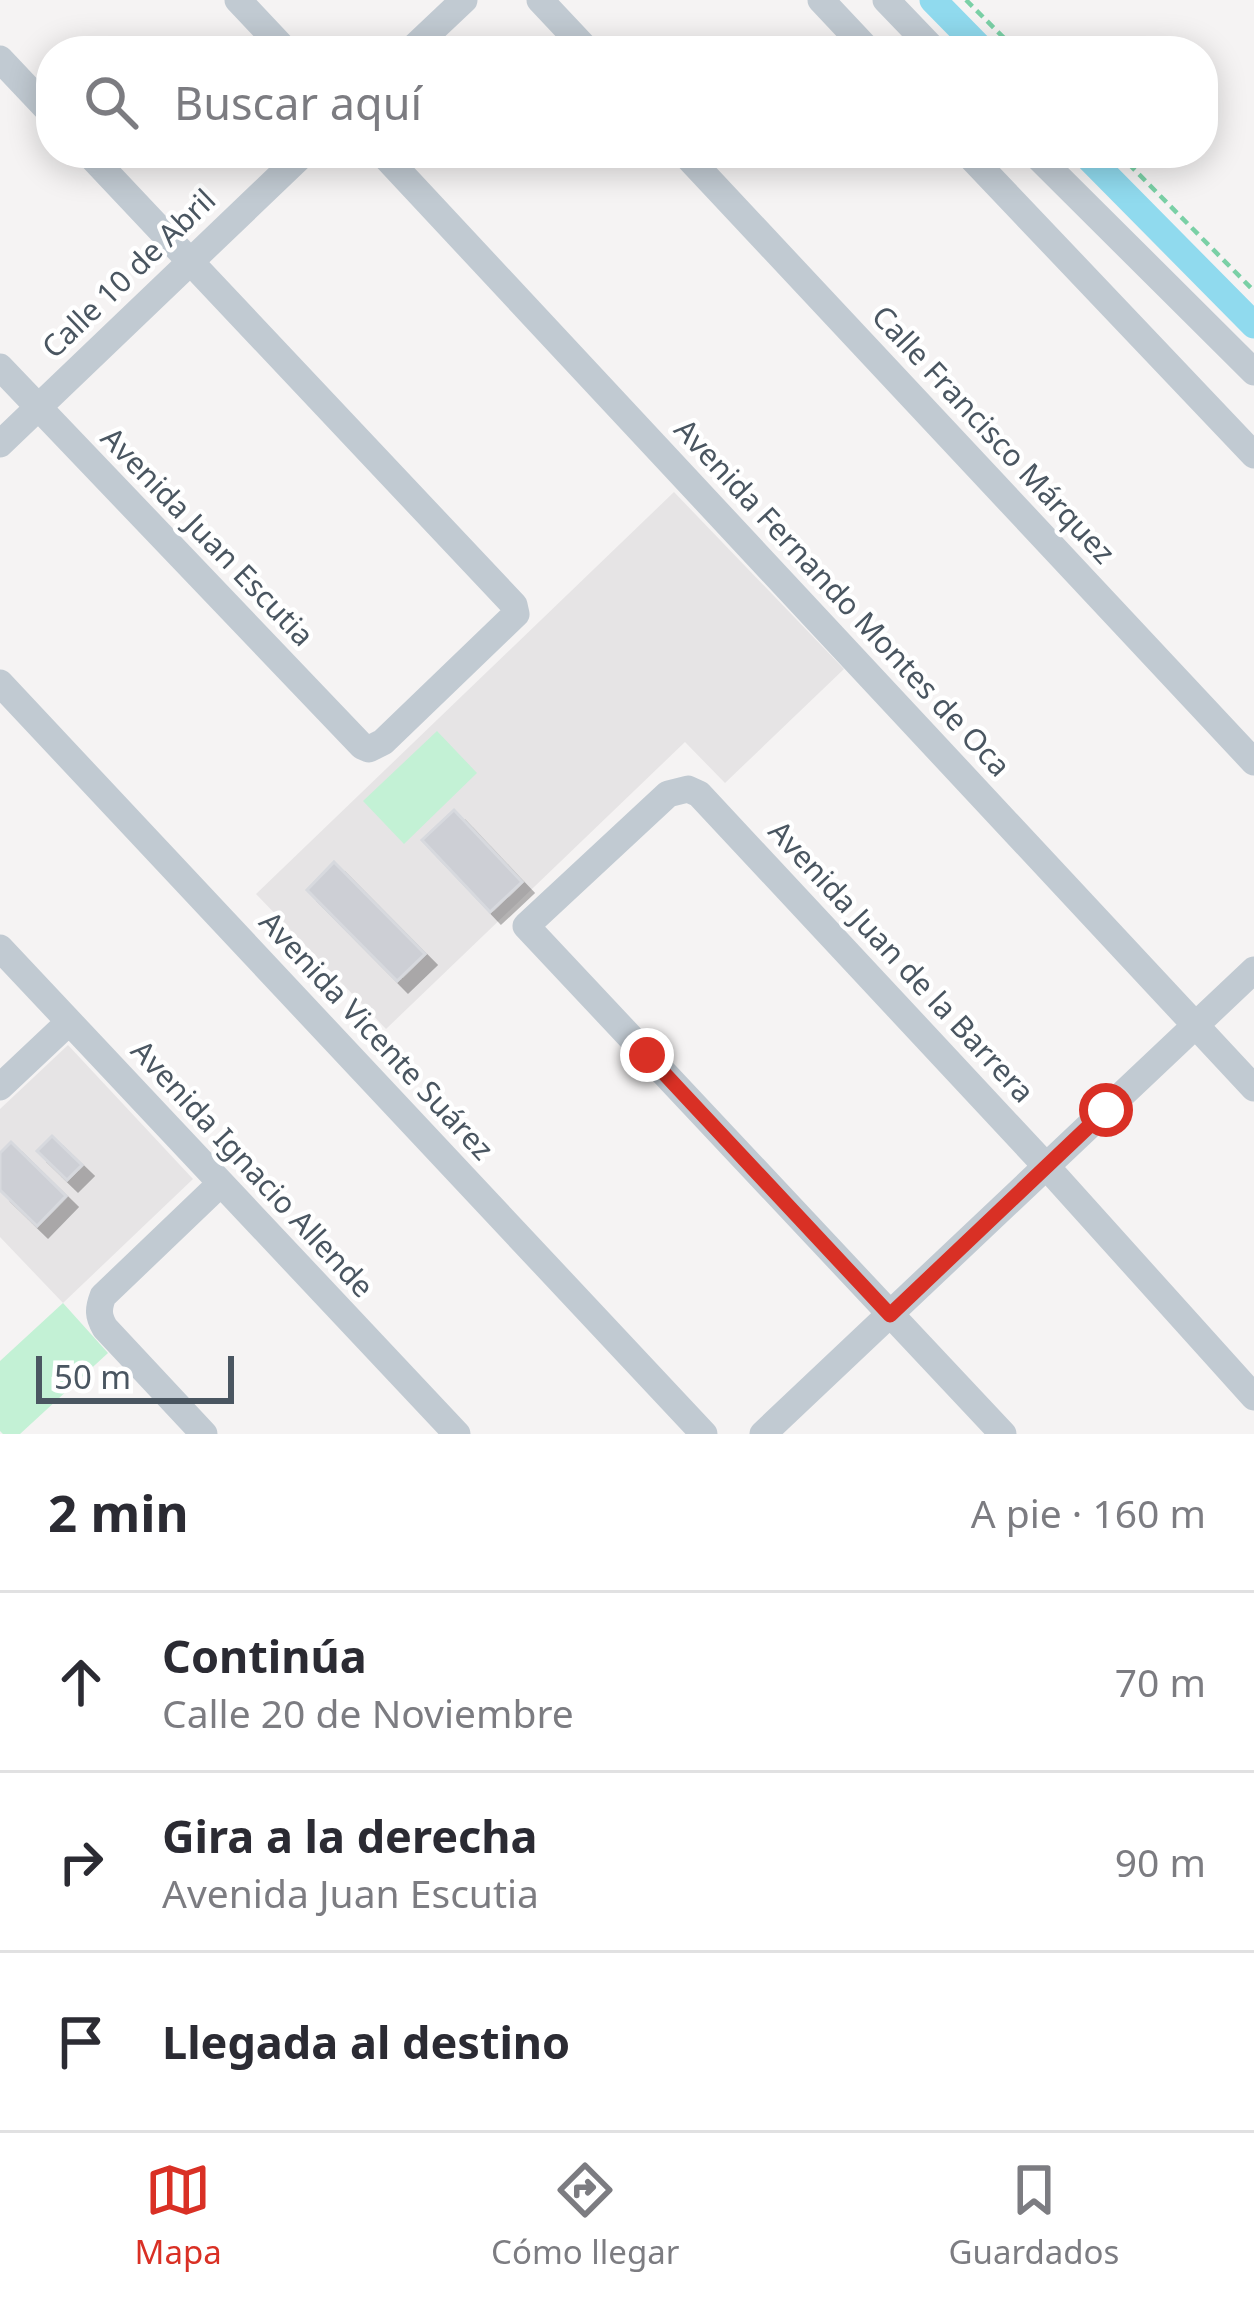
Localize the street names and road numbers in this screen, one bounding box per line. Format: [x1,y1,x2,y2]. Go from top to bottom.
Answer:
street label: Calle 10 de Abril [32,179,224,366]
street label: Calle Francisco Márquez [863,296,1125,572]
street label: Avenida Fernando Montes de Oca [666,409,1020,785]
street label: Avenida Juan Escutia [93,417,324,654]
street label: Avenida Juan de la Barrera [760,811,1044,1111]
street label: Avenida Vicente Suárez [251,902,503,1168]
street label: Avenida Ignacio Allende [123,1030,383,1306]

